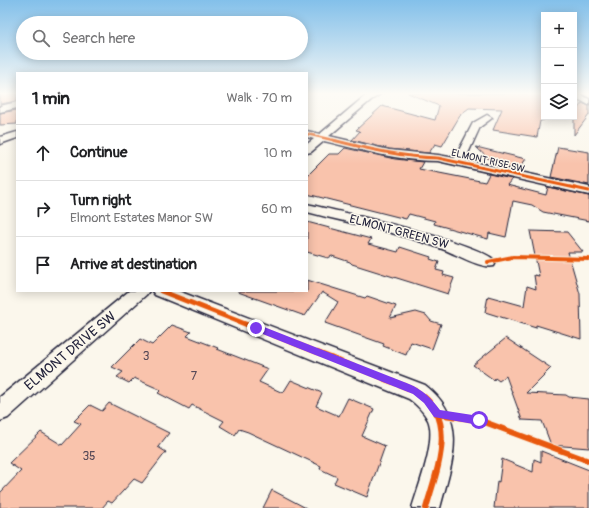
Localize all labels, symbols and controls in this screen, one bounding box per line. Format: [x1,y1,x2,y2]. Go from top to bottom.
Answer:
map controls [541,12,577,120]
button: + [541,12,577,48]
search box [16,16,308,60]
icon: search [30,27,52,49]
text: Search here [62,29,135,48]
button: − [541,48,577,84]
button: layers [541,84,577,120]
text: 1 min [32,88,70,109]
text: Walk · 70 m [226,90,292,106]
icon: ahead [32,142,54,164]
text: Continue [70,143,128,162]
text: 10 m [264,145,292,161]
street label: ELMONT RISE SW [450,147,526,175]
text: Turn right [70,191,131,210]
icon: right [32,198,54,220]
text: 60 m [261,201,292,217]
text: Elmont Estates Manor SW [70,210,213,226]
street label: ELMONT GREEN SW [348,212,450,252]
icon: arrive [32,254,54,276]
text: Arrive at destination [70,255,197,274]
street label: ELMONT DRIVE SW [21,308,119,394]
route end [247,319,265,337]
house number: 3 [143,349,150,364]
house number: 7 [191,369,198,384]
route start [470,411,488,429]
house number: 35 [82,449,96,464]

